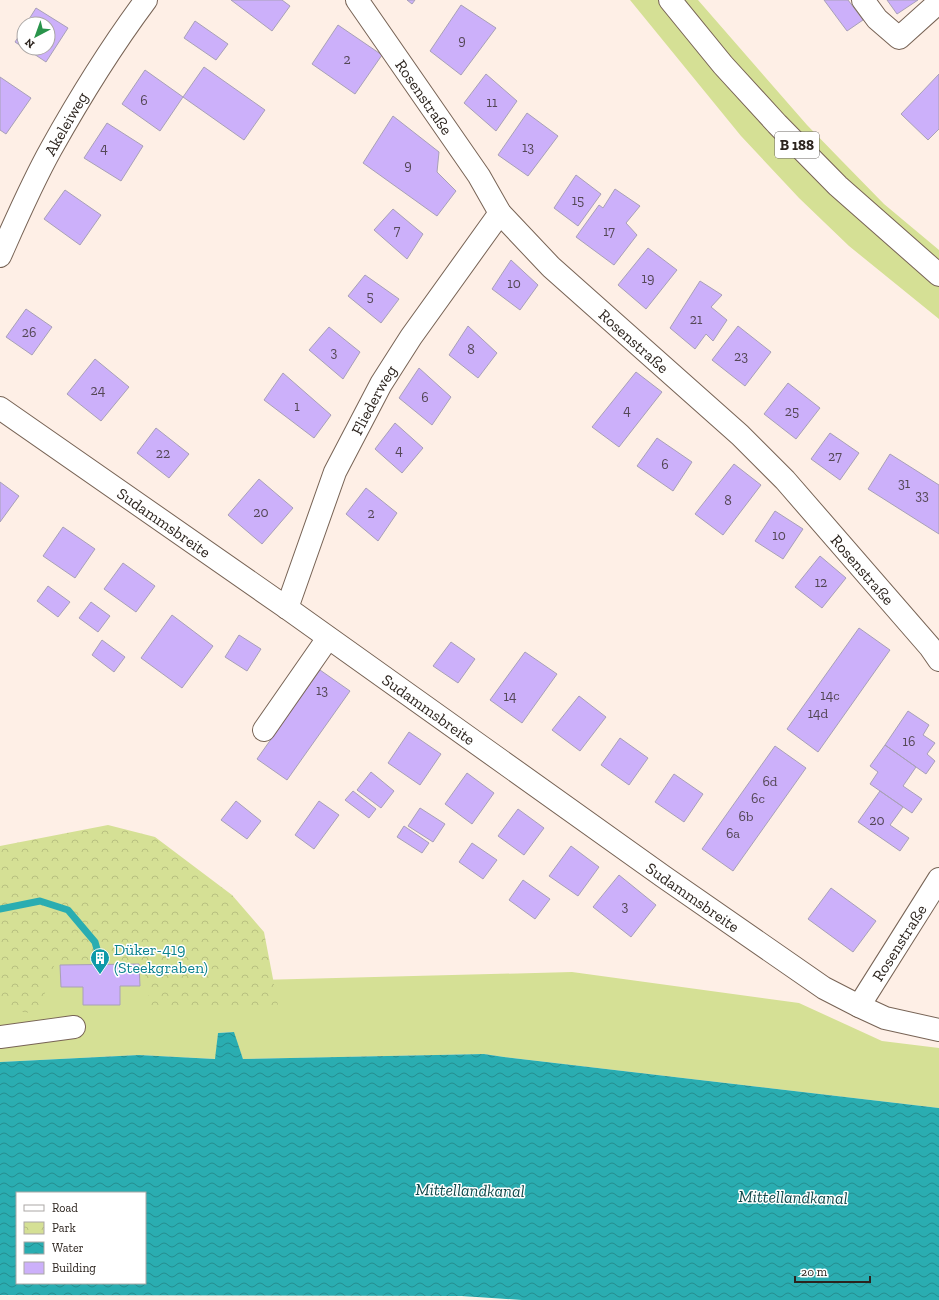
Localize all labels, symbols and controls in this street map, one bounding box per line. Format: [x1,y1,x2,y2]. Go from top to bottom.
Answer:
north arrow [16,16,56,56]
house number: 9 [458,32,466,49]
text: N [22,35,37,51]
house number: 2 [343,51,351,68]
street label: Rosenstraße [392,56,457,138]
street label: Akeleiweg [40,88,92,159]
house number: 6 [140,92,148,109]
house number: 11 [487,94,498,111]
road number: B 188 [775,132,819,158]
house number: 13 [522,139,534,156]
house number: 4 [100,140,108,157]
house number: 9 [404,157,412,174]
house number: 15 [572,192,584,209]
house number: 7 [394,222,401,239]
house number: 17 [603,223,615,240]
house number: 19 [642,270,654,287]
house number: 10 [507,275,521,292]
house number: 5 [366,288,374,305]
street label: Rosenstraße [595,305,673,377]
house number: 21 [690,311,703,328]
house number: 26 [22,324,36,341]
house number: 8 [467,341,475,358]
house number: 3 [331,344,338,361]
house number: 23 [734,348,748,365]
street label: Fliederweg [347,361,400,438]
house number: 24 [91,382,106,399]
house number: 6 [421,389,429,406]
house number: 1 [294,398,300,415]
house number: 4 [623,402,631,419]
house number: 25 [785,403,799,420]
house number: 4 [395,442,403,459]
house number: 22 [156,445,170,462]
house number: 27 [828,448,842,465]
house number: 6 [661,456,669,473]
house number: 31 [898,475,911,492]
street label: Sudammsbreite [114,483,214,561]
house number: 33 [915,487,929,504]
house number: 8 [724,492,732,509]
house number: 20 [253,504,269,521]
house number: 2 [367,505,375,522]
house number: 10 [772,527,786,544]
street label: Rosenstraße [827,530,898,609]
house number: 12 [815,574,827,591]
street label: Sudammsbreite [379,670,479,749]
house number: 13 [316,682,328,699]
house number: 14c [820,687,840,704]
house number: 14 [504,688,517,705]
house number: 14d [808,705,829,722]
house number: 16 [903,733,915,750]
house number: 6d [762,773,778,790]
house number: 6c [751,790,765,807]
house number: 6b [739,808,753,825]
house number: 20 [869,812,885,829]
house number: 6a [726,825,740,842]
street label: Sudammsbreite [642,858,743,936]
house number: 3 [622,898,629,915]
street label: Rosenstraße [868,901,930,984]
place label: Düker-419 (Steekgraben) [114,940,208,977]
building icon: Düker-419 (Steekgraben) [89,947,111,975]
water label: Mittellandkanal [415,1179,525,1201]
water label: Mittellandkanal [738,1186,848,1208]
legend [16,1192,146,1284]
text: Road [52,1201,78,1215]
text: Park [52,1221,77,1235]
text: Water [52,1241,84,1255]
scale bar [795,1258,870,1284]
text: Building [52,1261,96,1275]
text: 20 m [801,1265,828,1279]

